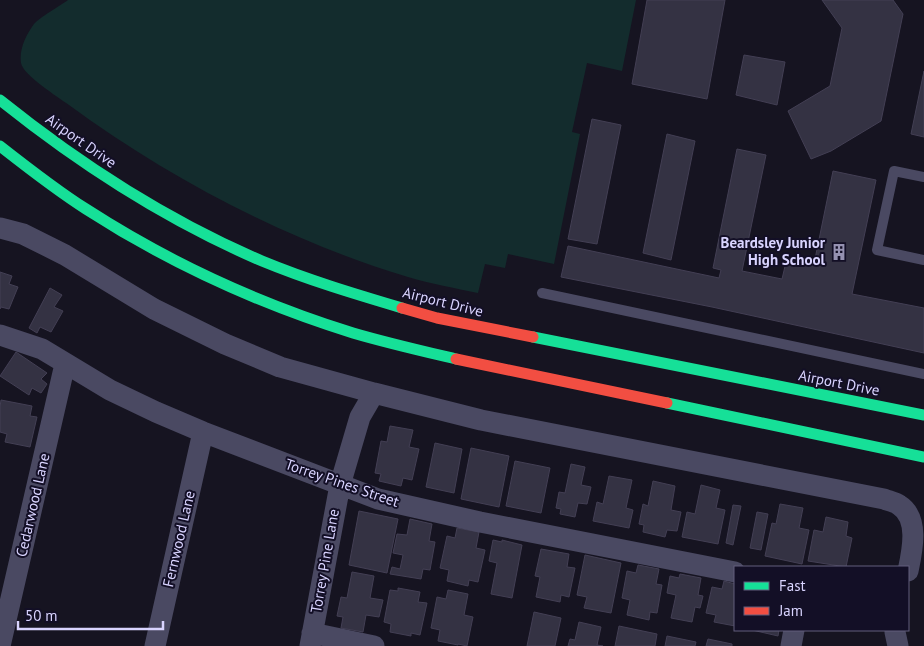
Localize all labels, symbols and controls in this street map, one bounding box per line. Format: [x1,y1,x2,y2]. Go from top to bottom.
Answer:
street label: Airport Drive [42,109,120,172]
place label: Beardsley Junior High School [721,233,826,269]
building icon: Beardsley Junior High School [829,242,849,262]
street label: Airport Drive [401,282,485,321]
street label: Airport Drive [797,365,881,400]
street label: Cedarwood Lane [11,451,54,559]
street label: Torrey Pines Street [283,454,402,511]
street label: Fernwood Lane [158,489,199,589]
street label: Torrey Pine Lane [306,507,343,614]
legend [734,566,909,631]
text: Fast [779,576,806,595]
scale bar [18,598,162,630]
text: Jam [778,601,803,620]
text: 50 m [25,606,58,625]

